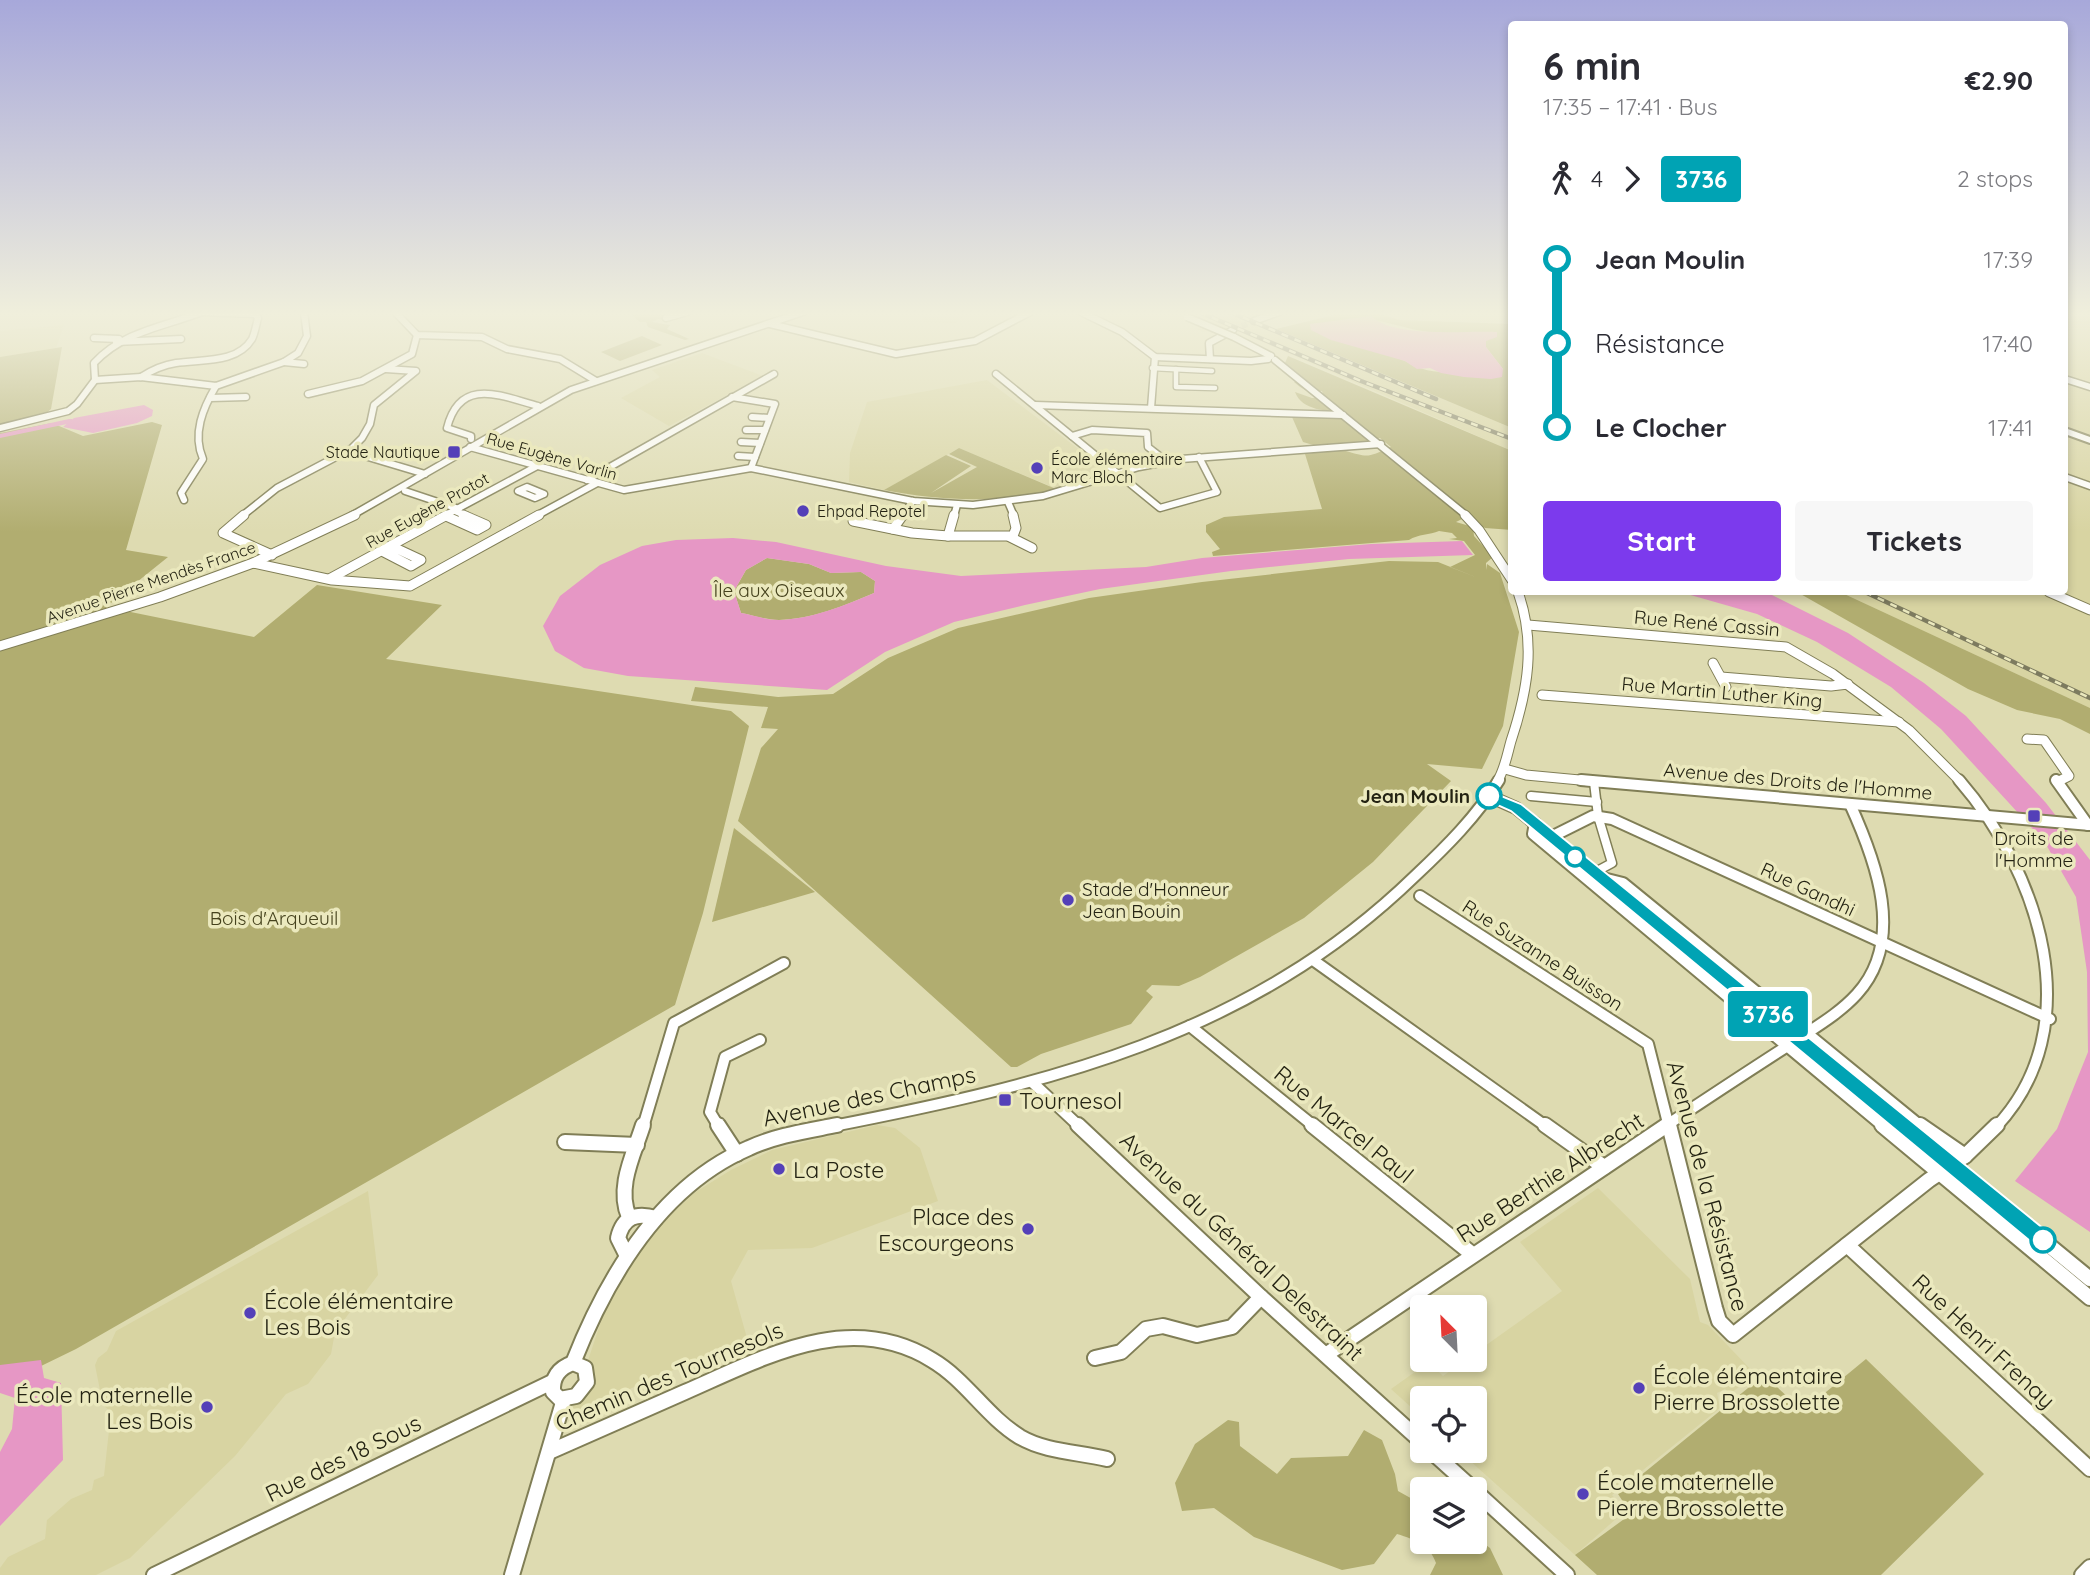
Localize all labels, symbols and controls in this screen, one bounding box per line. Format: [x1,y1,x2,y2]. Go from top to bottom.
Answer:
text: 6 min [1543,42,1641,90]
text: €2.90 [1965,64,2033,97]
text: 17:35 – 17:41 · Bus [1543,92,1717,121]
icon: walk [1543,160,1581,198]
icon: forward [1613,160,1651,198]
text: 4 [1591,164,1603,193]
text: 3736 [1675,164,1727,194]
text: 2 stops [1957,164,2033,193]
text: Jean Moulin [1595,243,1745,276]
text: 17:39 [1984,245,2033,274]
text: Résistance [1595,327,1725,360]
text: 17:40 [1983,329,2033,358]
text: Le Clocher [1595,411,1727,444]
text: 17:41 [1988,413,2033,442]
street label: Rue Eugène Varlin [484,428,620,484]
place label: Stade Nautique [326,442,440,462]
marker: Stade Nautique [446,444,462,460]
place label: École élémentaire Marc Bloch [1051,449,1183,487]
marker: École élémentaire Marc Bloch [1029,460,1045,476]
street label: Rue Eugène Protot [362,468,492,552]
place label: Ehpad Repotel [817,501,926,521]
button: Start [1543,501,1781,581]
button: Tickets [1795,501,2033,581]
marker: Ehpad Repotel [795,503,811,519]
street label: Avenue Pierre Mendès France [44,537,258,627]
park label: Île aux Oiseaux [713,578,845,602]
street label: Rue René Cassin [1633,605,1781,641]
street label: Rue Martin Luther King [1621,671,1823,713]
street label: Avenue des Droits de l'Homme [1663,757,1933,805]
marker: Jean Moulin [1476,783,1502,809]
place label: Jean Moulin [1360,784,1470,808]
marker: Droits de l'Homme [2026,808,2042,824]
place label: Droits de l'Homme [1994,826,2074,872]
unlabelled marker [1565,847,1585,867]
street label: Rue Gandhi [1757,857,1859,921]
place label: Stade d'Honneur Jean Bouin [1082,877,1230,923]
marker: Stade d'Honneur Jean Bouin [1060,892,1076,908]
street label: Rue Suzanne Buisson [1458,894,1628,1016]
park label: Bois d'Arqueuil [210,906,338,930]
line badge: 3736 [1719,991,1817,1037]
text: 3736 [1742,999,1794,1029]
street label: Avenue de la Résistance [1661,1057,1755,1315]
street label: Avenue des Champs [760,1059,978,1133]
street label: Rue Marcel Paul [1268,1059,1420,1189]
place label: Tournesol [1019,1086,1122,1115]
marker: Tournesol [997,1092,1013,1108]
street label: Rue Berthie Albrecht [1451,1105,1649,1248]
street label: Avenue du Général Delestraint [1114,1125,1370,1367]
place label: La Poste [793,1155,884,1184]
marker: La Poste [771,1161,787,1177]
place label: Place des Escourgeons [878,1202,1014,1257]
marker: Place des Escourgeons [1020,1221,1036,1237]
unlabelled marker [2030,1227,2056,1253]
street label: Rue Henri Frenay [1906,1267,2062,1415]
place label: École élémentaire Les Bois [264,1286,454,1341]
north arrow [1410,1295,1488,1372]
map controls [1410,1295,1487,1554]
marker: École élémentaire Les Bois [242,1305,258,1321]
street label: Chemin des Tournesols [551,1315,787,1437]
place label: École élémentaire Pierre Brossolette [1653,1361,1843,1416]
place label: École maternelle Les Bois [16,1380,193,1435]
marker: École élémentaire Pierre Brossolette [1631,1380,1647,1396]
button: locate [1410,1386,1487,1463]
marker: École maternelle Les Bois [199,1399,215,1415]
street label: Rue des 18 Sous [260,1408,426,1508]
place label: École maternelle Pierre Brossolette [1597,1467,1784,1522]
button: layers [1410,1477,1487,1554]
marker: École maternelle Pierre Brossolette [1575,1486,1591,1502]

